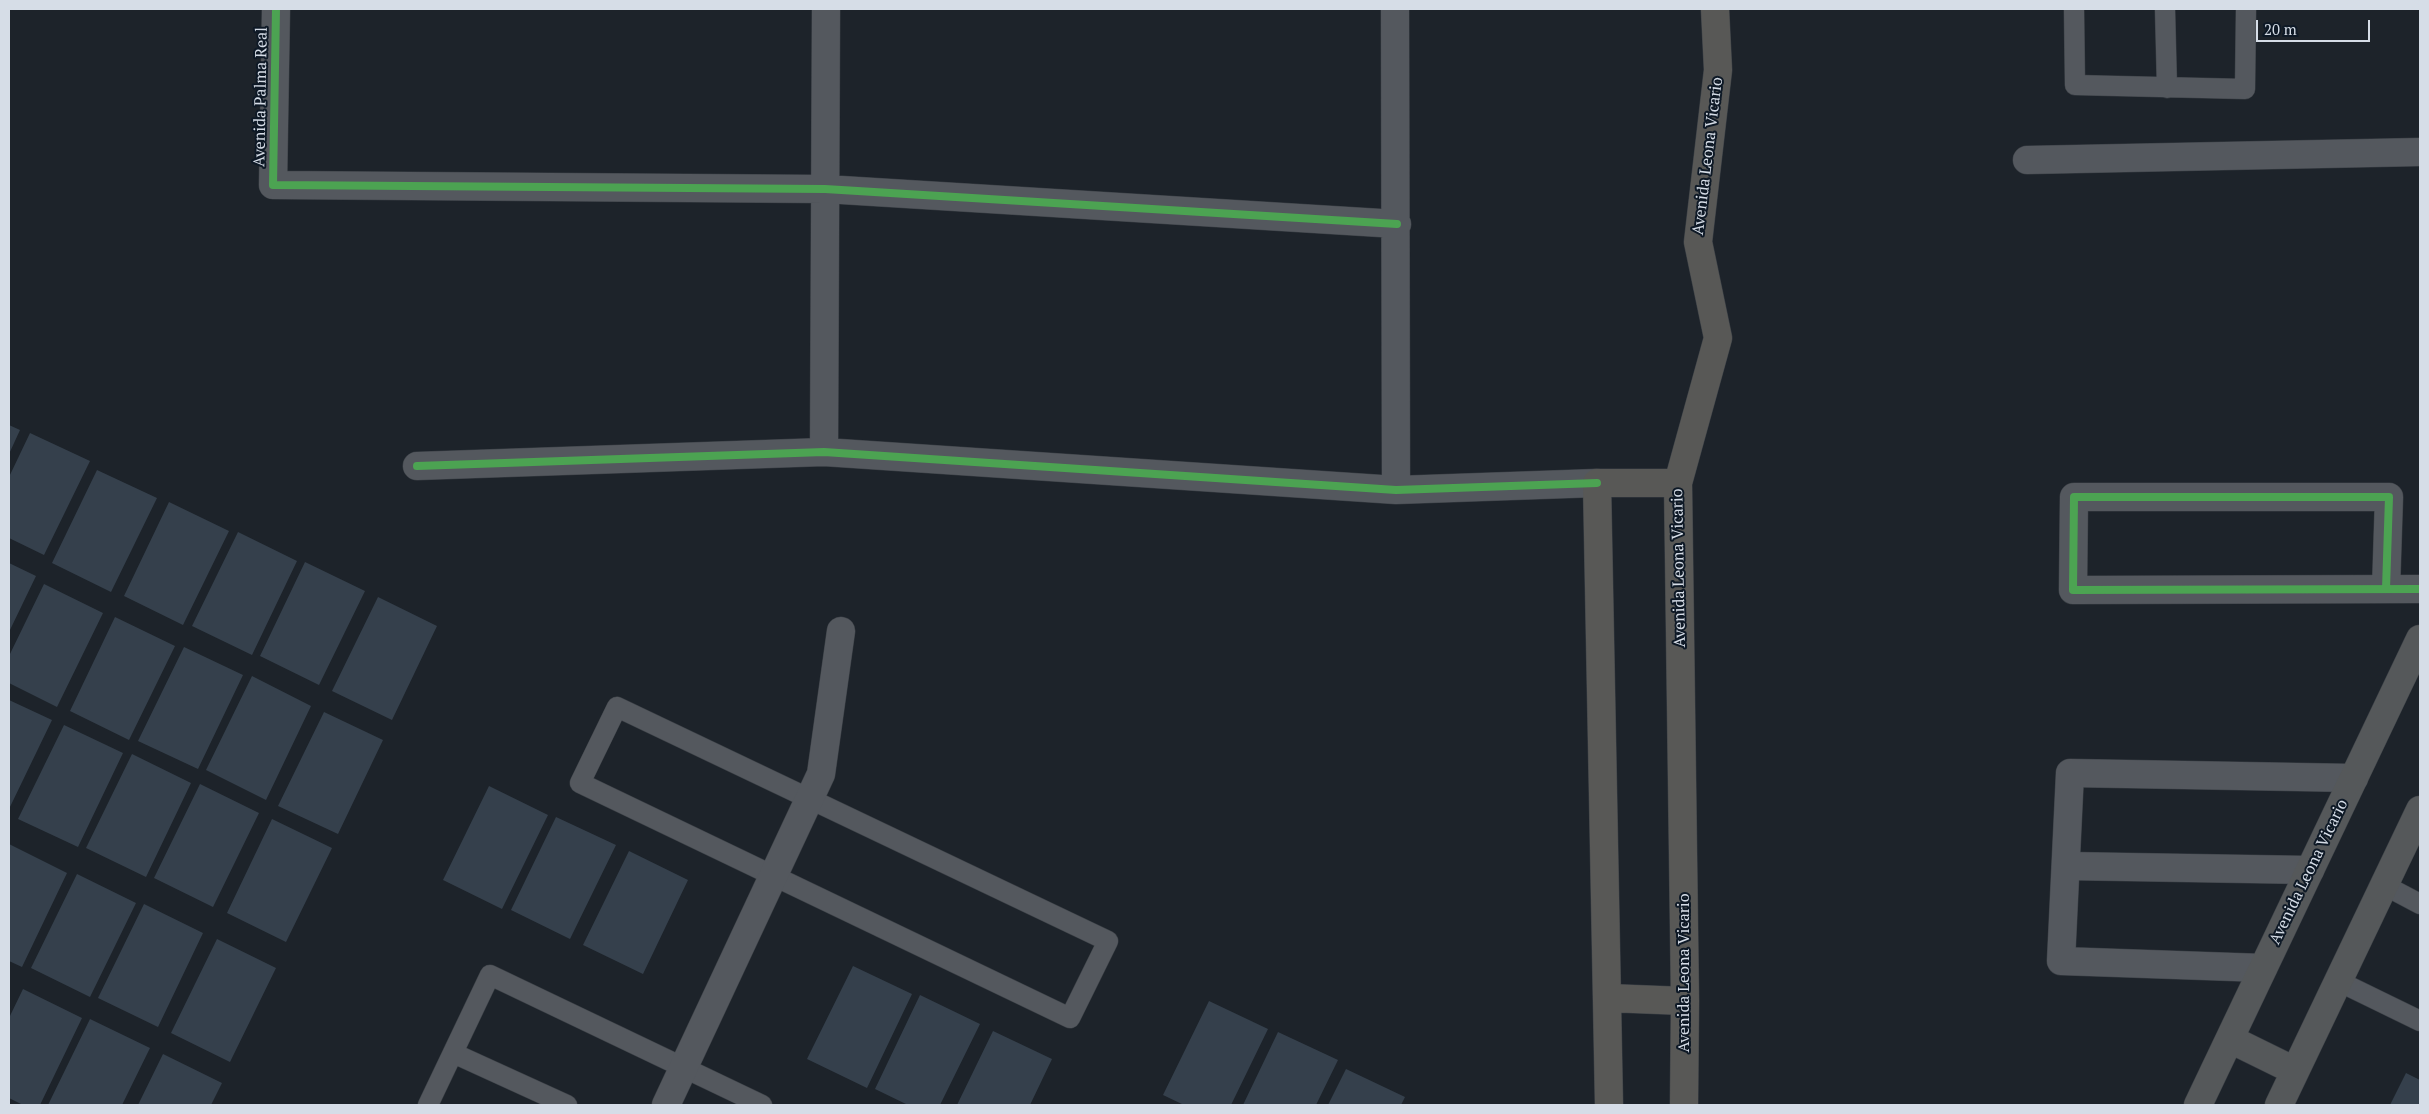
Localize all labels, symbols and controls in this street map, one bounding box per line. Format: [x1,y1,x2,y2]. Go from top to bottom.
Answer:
scale bar [2259,10,2373,42]
text: 20 m [2264,19,2297,39]
street label: Avenida Palma Real [250,27,272,167]
street label: Avenida Leona Vicario [1689,76,1727,236]
street label: Avenida Leona Vicario [1668,488,1690,648]
street label: Avenida Leona Vicario [2266,796,2352,948]
street label: Avenida Leona Vicario [1674,893,1694,1053]

